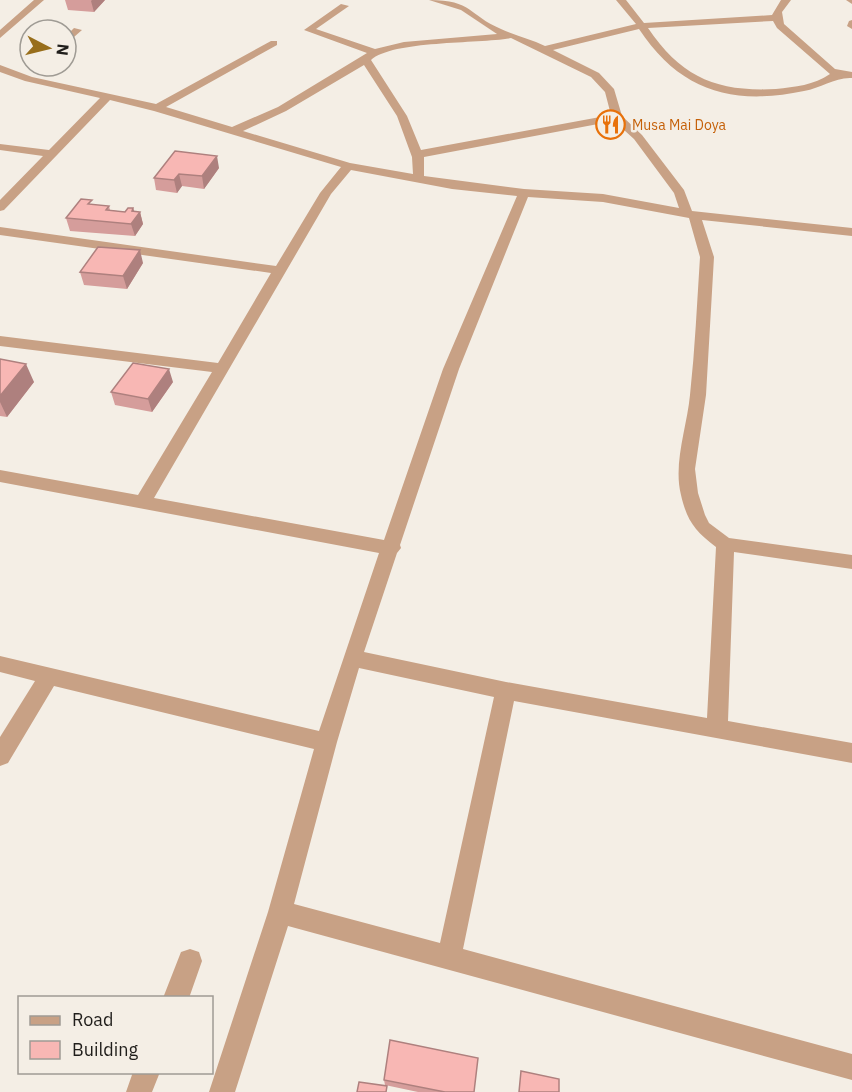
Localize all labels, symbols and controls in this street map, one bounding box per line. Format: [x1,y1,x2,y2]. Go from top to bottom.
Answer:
north arrow [18,18,78,78]
text: N [52,43,74,57]
restaurant icon: Musa Mai Doya [595,109,627,141]
place label: Musa Mai Doya [632,116,727,134]
legend [18,996,213,1074]
text: Road [72,1008,113,1031]
text: Building [72,1038,139,1061]

